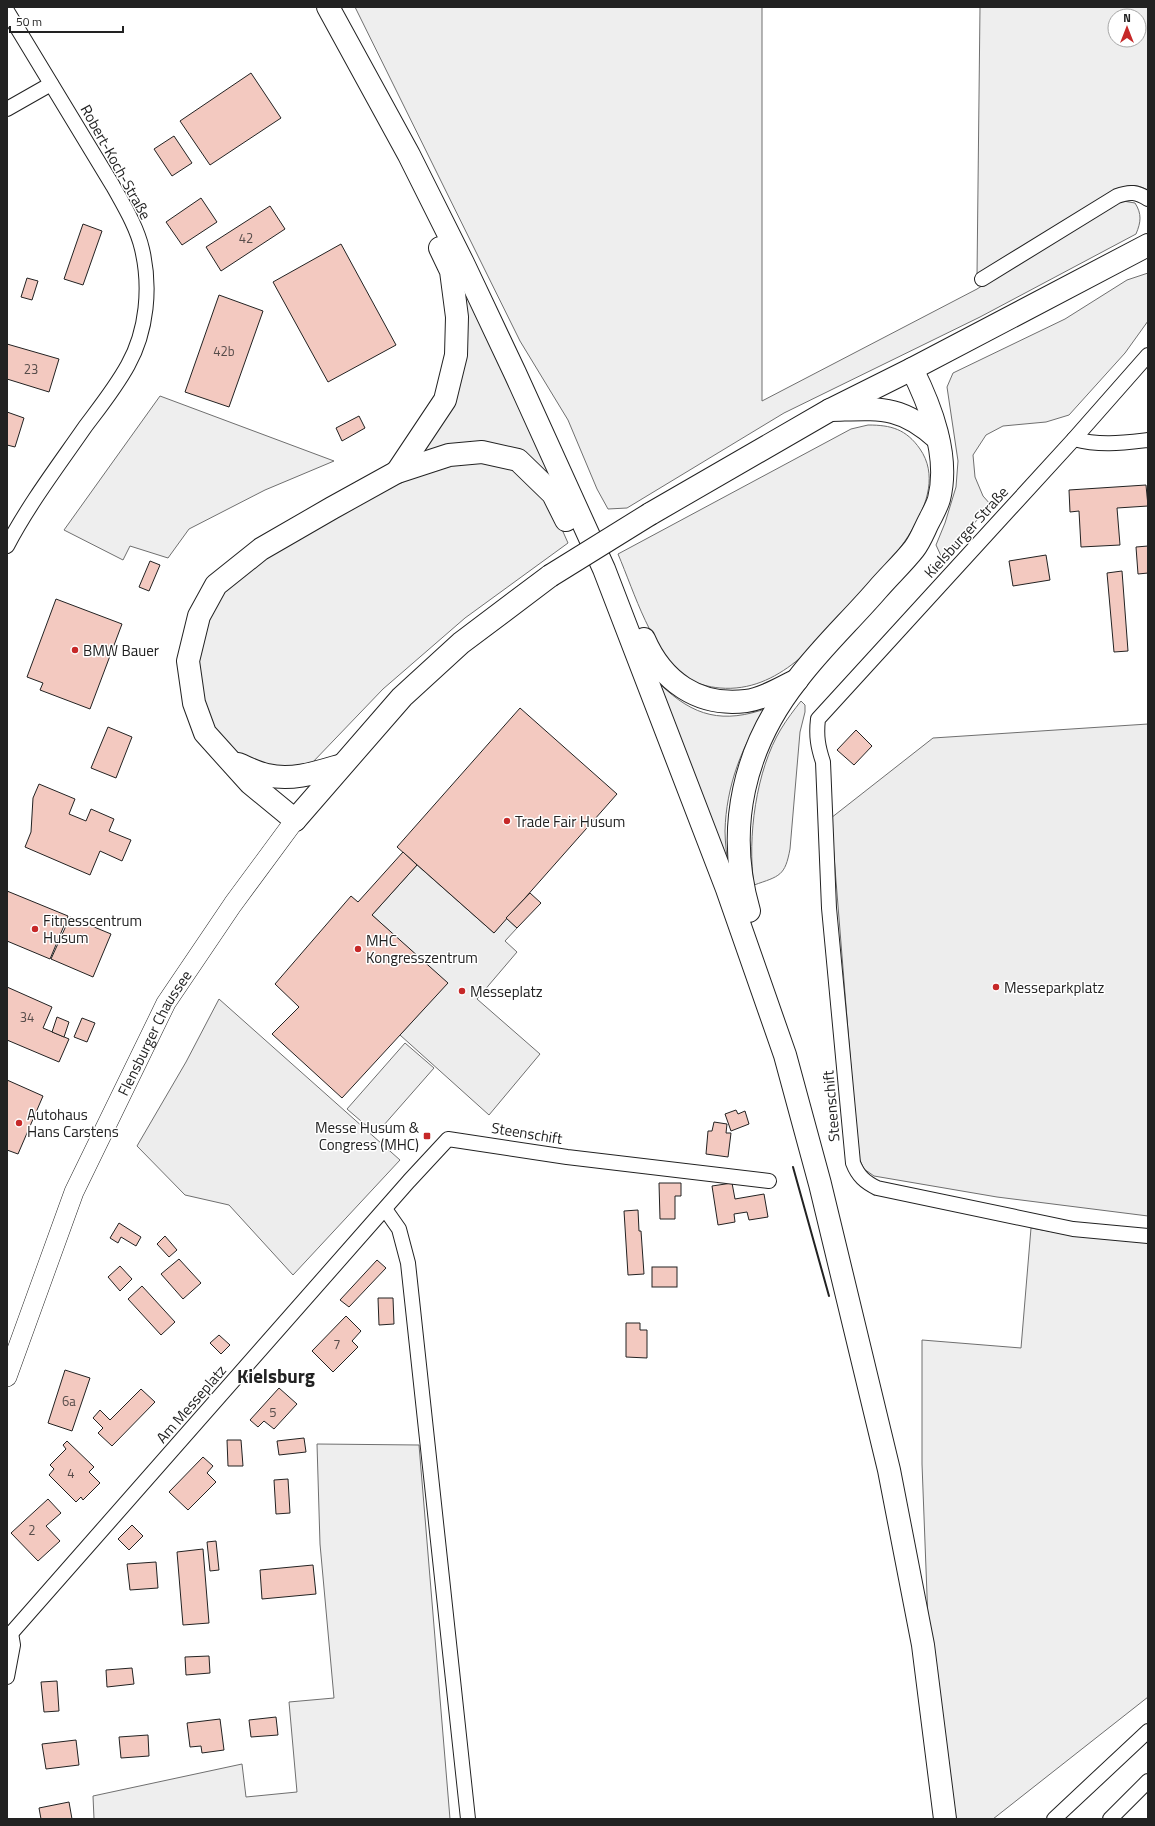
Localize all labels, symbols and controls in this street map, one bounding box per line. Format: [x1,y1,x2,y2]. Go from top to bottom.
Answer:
scale bar [10,8,123,34]
north arrow [1107,8,1147,48]
text: N [1123,10,1131,26]
text: 50 m [16,12,42,31]
street label: Robert-Koch-Straße [75,100,157,224]
house number: 42 [239,228,253,248]
house number: 42b [213,341,235,361]
house number: 23 [24,359,38,379]
street label: Kielsburger Straße [918,481,1014,583]
place label: BMW Bauer [83,639,159,662]
marker: BMW Bauer [70,645,80,655]
place label: Trade Fair Husum [515,810,625,833]
marker: Trade Fair Husum [502,816,512,826]
place label: Fitnesscentrum Husum [43,909,142,949]
marker: Fitnesscentrum Husum [30,924,40,934]
place label: MHC Kongresszentrum [366,929,478,969]
marker: MHC Kongresszentrum [353,944,363,954]
street label: Flensburger Chaussee [111,965,197,1100]
place label: Messeparkplatz [1004,976,1105,999]
place label: Messeplatz [470,980,543,1003]
marker: Messeparkplatz [991,982,1001,992]
marker: Messeplatz [457,986,467,996]
house number: 34 [20,1007,34,1027]
street label: Steenschift [816,1069,846,1143]
place label: Autohaus Hans Carstens [27,1103,119,1143]
place label: Messe Husum & Congress (MHC) [315,1116,420,1156]
street label: Steenschift [490,1116,565,1150]
marker: Autohaus Hans Carstens [14,1118,24,1128]
marker: Messe Husum & Congress (MHC) [422,1131,432,1141]
house number: 7 [333,1334,341,1354]
street label: Am Messeplatz [150,1360,232,1448]
district label: Kielsburg [237,1361,315,1390]
house number: 6a [62,1391,76,1411]
house number: 5 [269,1402,277,1422]
house number: 4 [67,1463,75,1483]
house number: 2 [28,1520,36,1540]

